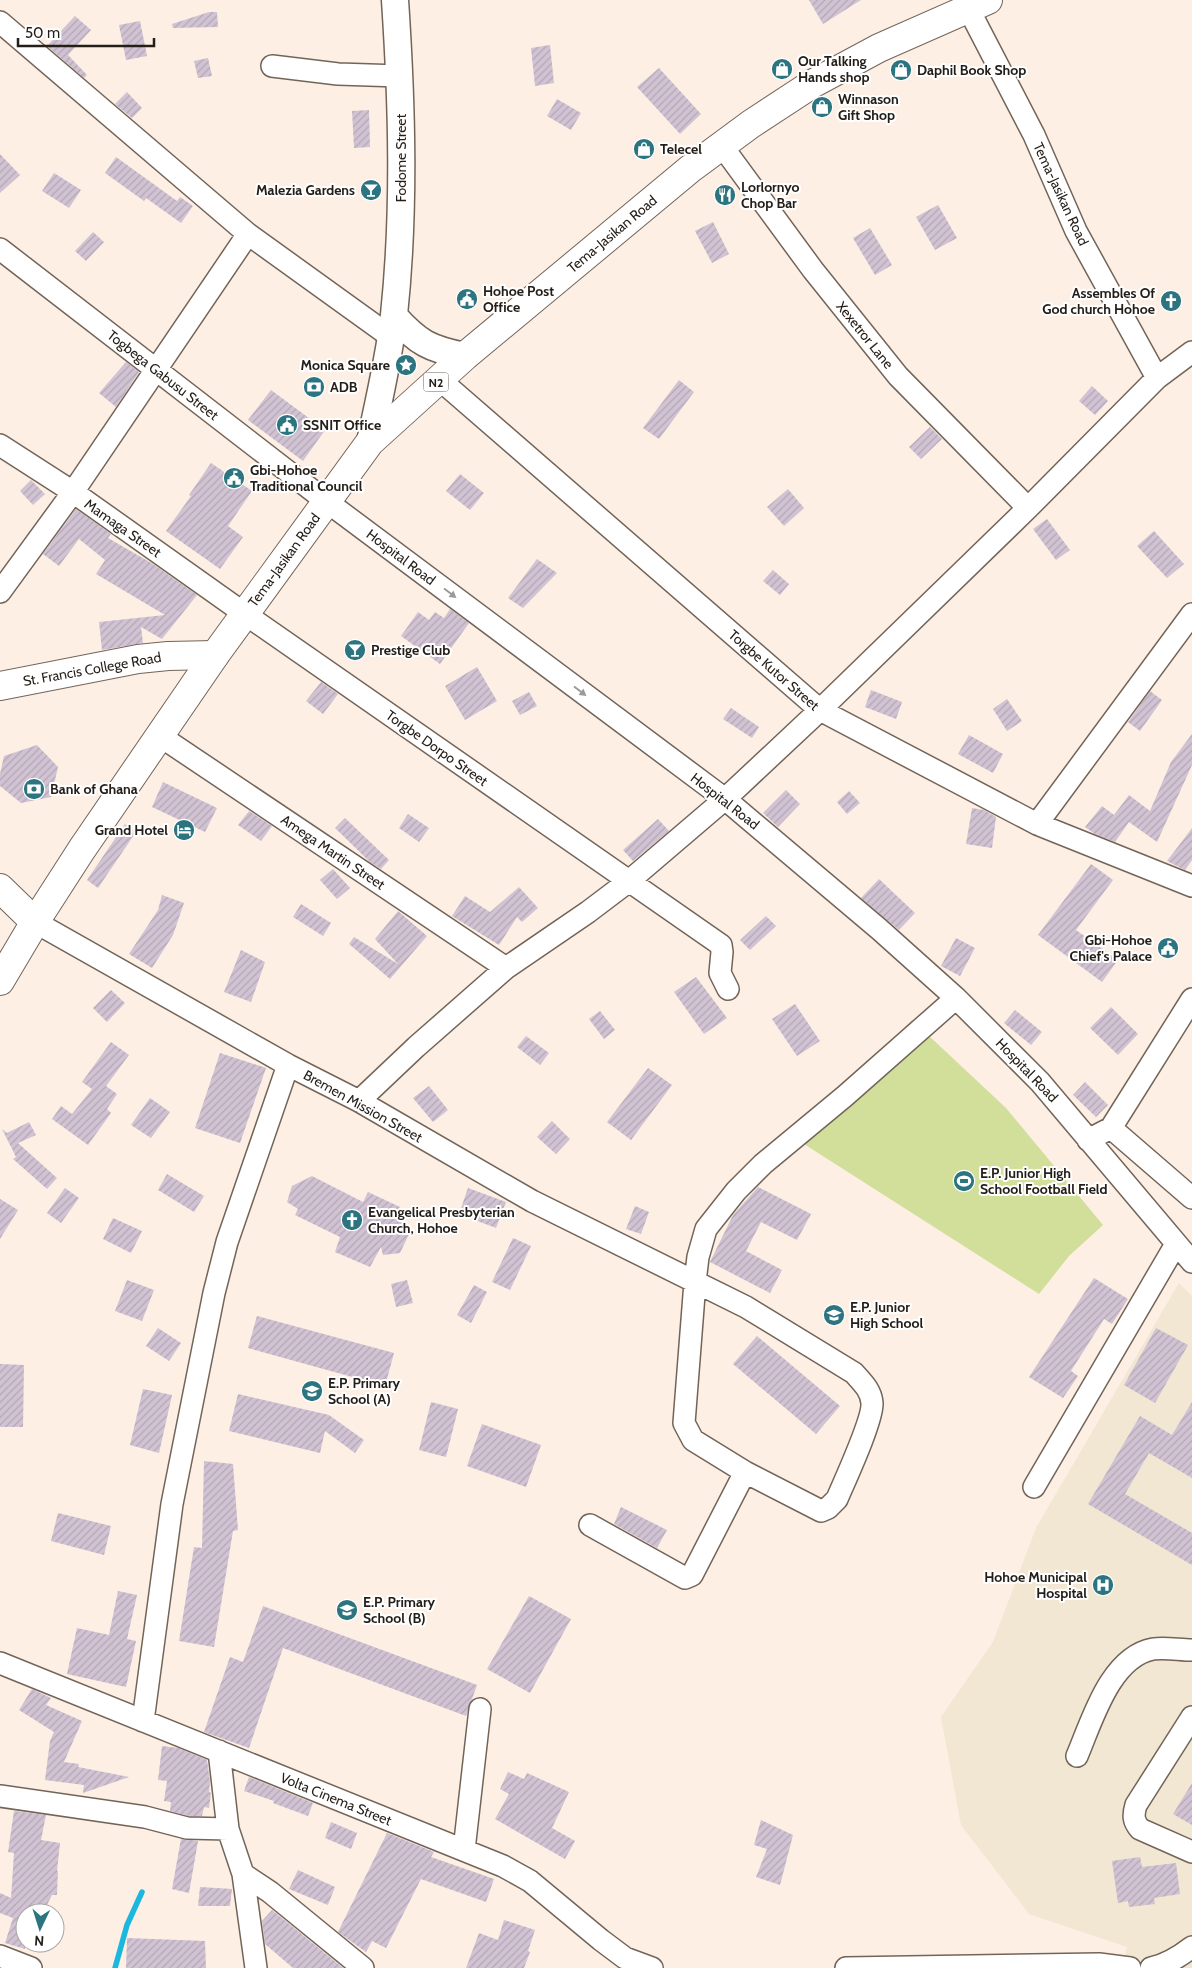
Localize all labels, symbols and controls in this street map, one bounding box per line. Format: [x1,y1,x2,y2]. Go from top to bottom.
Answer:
scale bar [18,15,154,47]
text: 50 m [25,24,60,42]
place label: Our Talking Hands shop [798,52,869,86]
shop icon: Our Talking Hands shop [770,57,794,81]
shop icon: Daphil Book Shop [889,58,913,82]
place label: Daphil Book Shop [917,61,1026,79]
place label: Winnason Gift Shop [838,90,899,124]
shop icon: Winnason Gift Shop [810,95,834,119]
street label: Fodome Street [392,113,410,202]
shop icon: Telecel [632,137,656,161]
place label: Telecel [660,140,702,158]
street label: Tema-Jasikan Road [1029,140,1093,248]
bar icon: Malezia Gardens [359,178,383,202]
place label: Lorlornyo Chop Bar [741,178,800,212]
place label: Malezia Gardens [256,181,355,199]
restaurant icon: Lorlornyo Chop Bar [713,183,737,207]
street label: Tema-Jasikan Road [563,191,661,277]
place label: Hohoe Post Office [483,282,554,316]
place label: Assembles Of God church Hohoe [1042,284,1155,318]
public building icon: Hohoe Post Office [455,287,479,311]
church icon: Assembles Of God church Hohoe [1159,289,1183,313]
street label: Xexetror Lane [832,298,898,372]
street label: Togbega Gabusu Street [104,326,222,424]
place icon: Monica Square [394,353,418,377]
place label: Monica Square [300,356,390,374]
road number: N2 [424,372,448,392]
bank icon: ADB [302,375,326,399]
place label: ADB [330,378,358,396]
public building icon: SSNIT Office [275,413,299,437]
place label: SSNIT Office [303,416,381,434]
place label: Gbi-Hohoe Traditional Council [250,461,363,495]
public building icon: Gbi-Hohoe Traditional Council [222,466,246,490]
street label: Mamaga Street [81,495,165,561]
street label: Tema-Jasikan Road [244,510,324,610]
street label: Hospital Road [363,525,439,589]
one-way arrow [443,588,456,599]
street label: Torgbe Kutor Street [725,626,823,714]
bar icon: Prestige Club [343,638,367,662]
place label: Prestige Club [371,641,450,659]
street label: St. Francis College Road [21,648,163,690]
one-way arrow [573,685,586,696]
street label: Torgbe Dorpo Street [383,706,492,790]
street label: Hospital Road [687,769,763,833]
bank icon: Bank of Ghana [22,777,46,801]
place label: Bank of Ghana [50,780,138,798]
street label: Amega Martin Street [277,810,389,894]
hotel icon: Grand Hotel [172,818,196,842]
place label: Grand Hotel [95,821,168,839]
place label: Gbi-Hohoe Chief's Palace [1070,931,1152,965]
public building icon: Gbi-Hohoe Chief's Palace [1156,936,1180,960]
street label: Hospital Road [992,1034,1062,1106]
street label: Bremen Mission Street [300,1066,426,1146]
place label: E.P. Junior High School Football Field [980,1164,1107,1198]
sports icon: E.P. Junior High School Football Field [952,1169,976,1193]
place label: Evangelical Presbyterian Church, Hohoe [368,1203,515,1237]
church icon: Evangelical Presbyterian Church, Hohoe [340,1208,364,1232]
place label: E.P. Junior High School [850,1298,923,1332]
school or university icon: E.P. Junior High School [822,1303,846,1327]
place label: E.P. Primary School (A) [328,1374,401,1408]
school or university icon: E.P. Primary School (A) [300,1379,324,1403]
place label: Hohoe Municipal Hospital [984,1568,1087,1602]
hospital icon: Hohoe Municipal Hospital [1091,1573,1115,1597]
place label: E.P. Primary School (B) [363,1593,436,1627]
school or university icon: E.P. Primary School (B) [335,1598,359,1622]
street label: Volta Cinema Street [278,1768,395,1830]
north arrow [15,1903,65,1953]
text: N [34,1932,45,1950]

